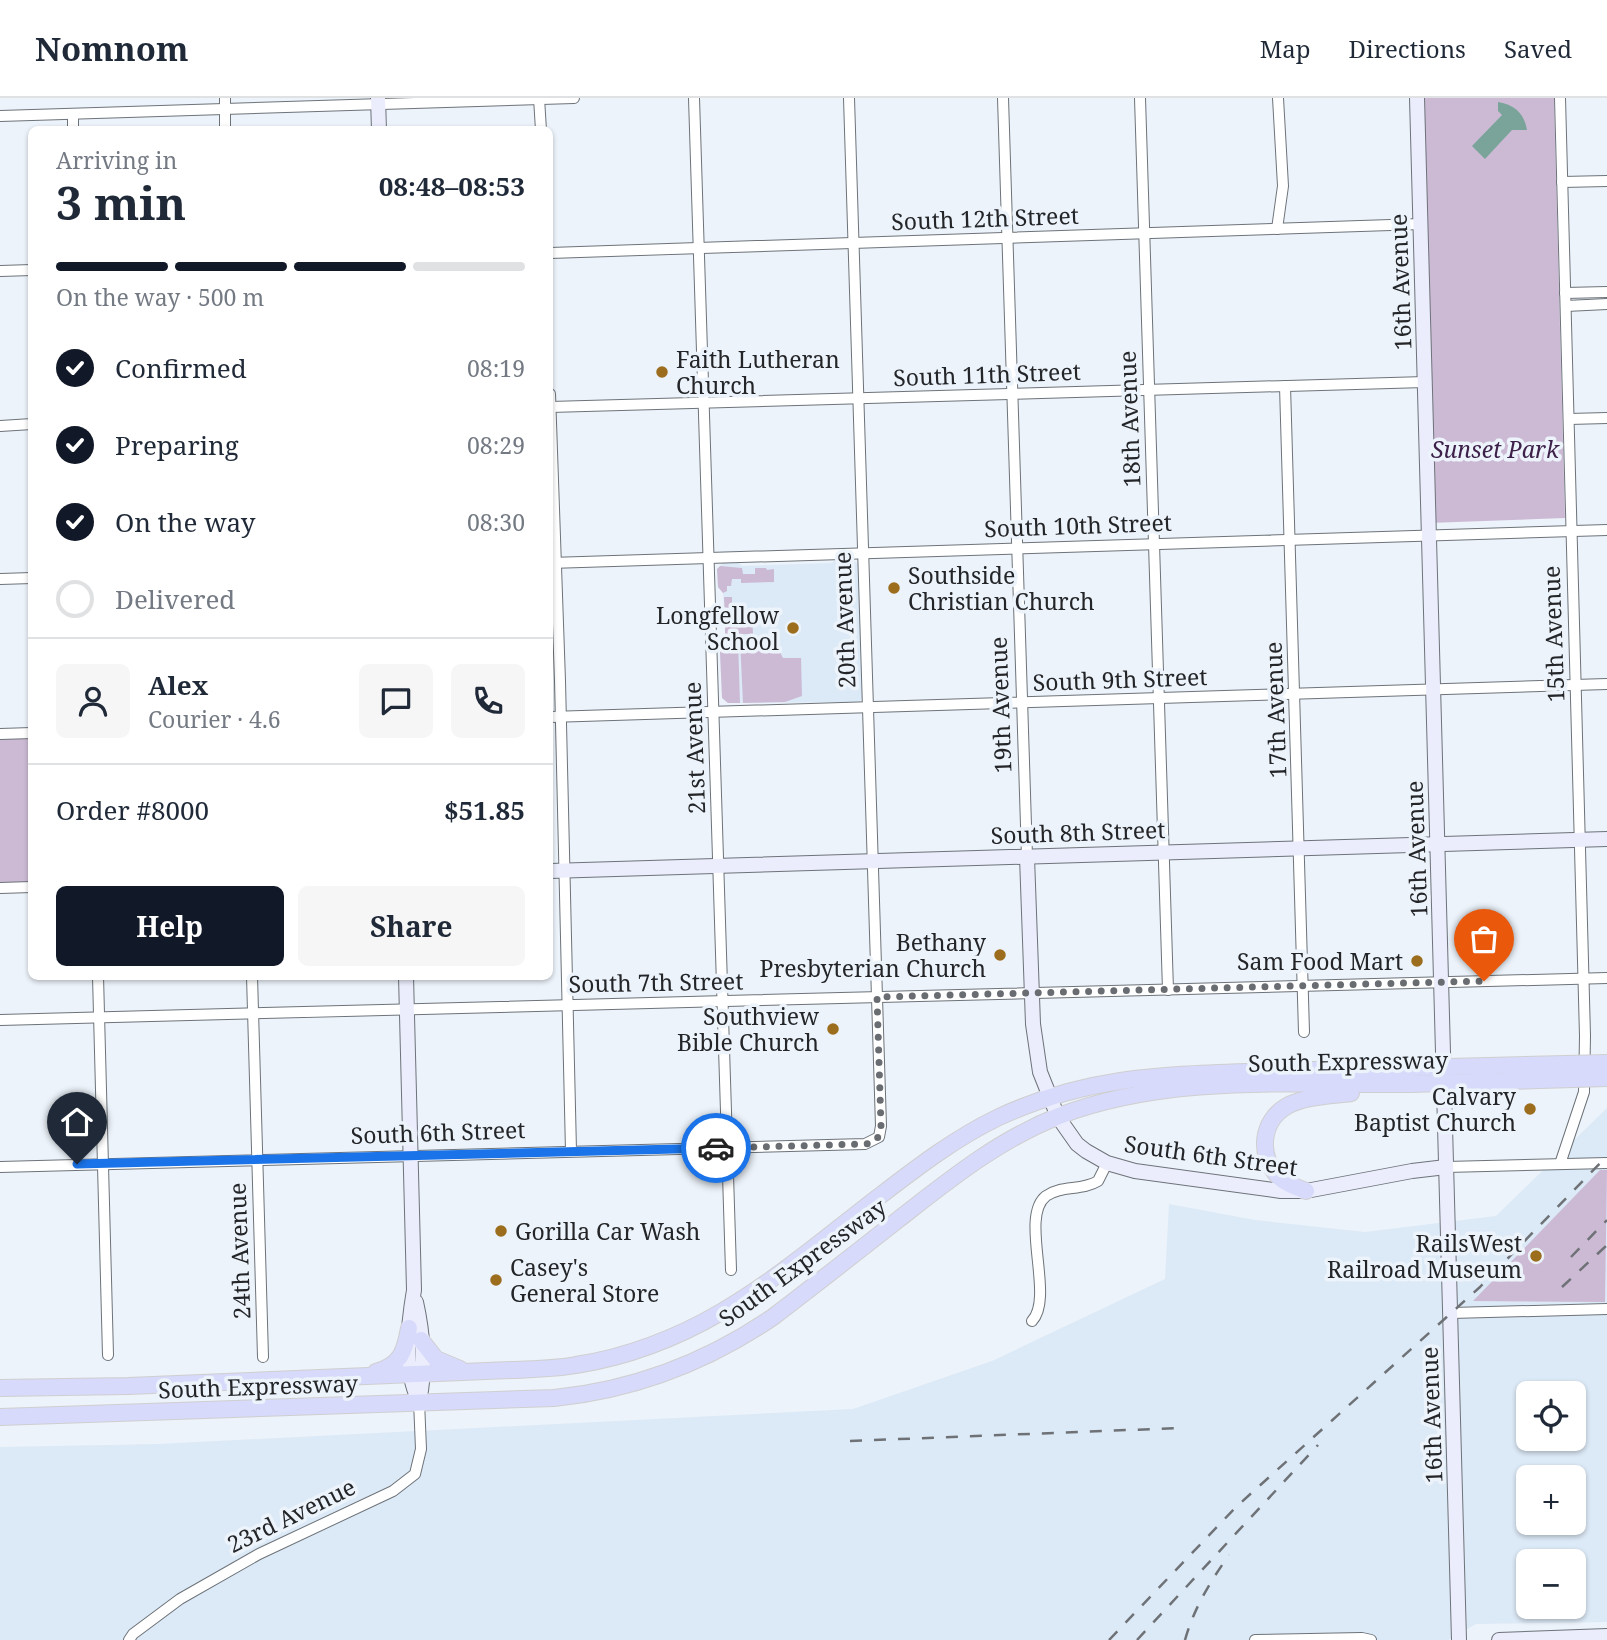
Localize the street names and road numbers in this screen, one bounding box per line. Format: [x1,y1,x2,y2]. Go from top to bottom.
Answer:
street label: South 12th Street [891,199,1079,237]
street label: 16th Avenue [1382,213,1418,351]
street label: 18th Avenue [1111,350,1147,488]
street label: South 11th Street [893,355,1081,393]
street label: South 10th Street [984,506,1172,544]
street label: 20th Avenue [826,551,862,689]
street label: 15th Avenue [1535,565,1571,703]
street label: 19th Avenue [982,636,1018,774]
street label: 17th Avenue [1257,641,1293,779]
street label: South 9th Street [1032,660,1208,698]
street label: 21st Avenue [676,681,712,815]
street label: 16th Avenue [1398,780,1434,918]
street label: South 8th Street [990,813,1166,851]
street label: South 7th Street [568,964,744,1000]
street label: South Expressway [1248,1043,1448,1079]
street label: South 6th Street [350,1113,526,1151]
street label: South 6th Street [1122,1127,1300,1183]
street label: 24th Avenue [221,1182,257,1320]
street label: South Expressway [712,1190,892,1334]
street label: 16th Avenue [1413,1346,1449,1484]
street label: South Expressway [157,1367,359,1405]
street label: 23rd Avenue [222,1470,360,1560]

